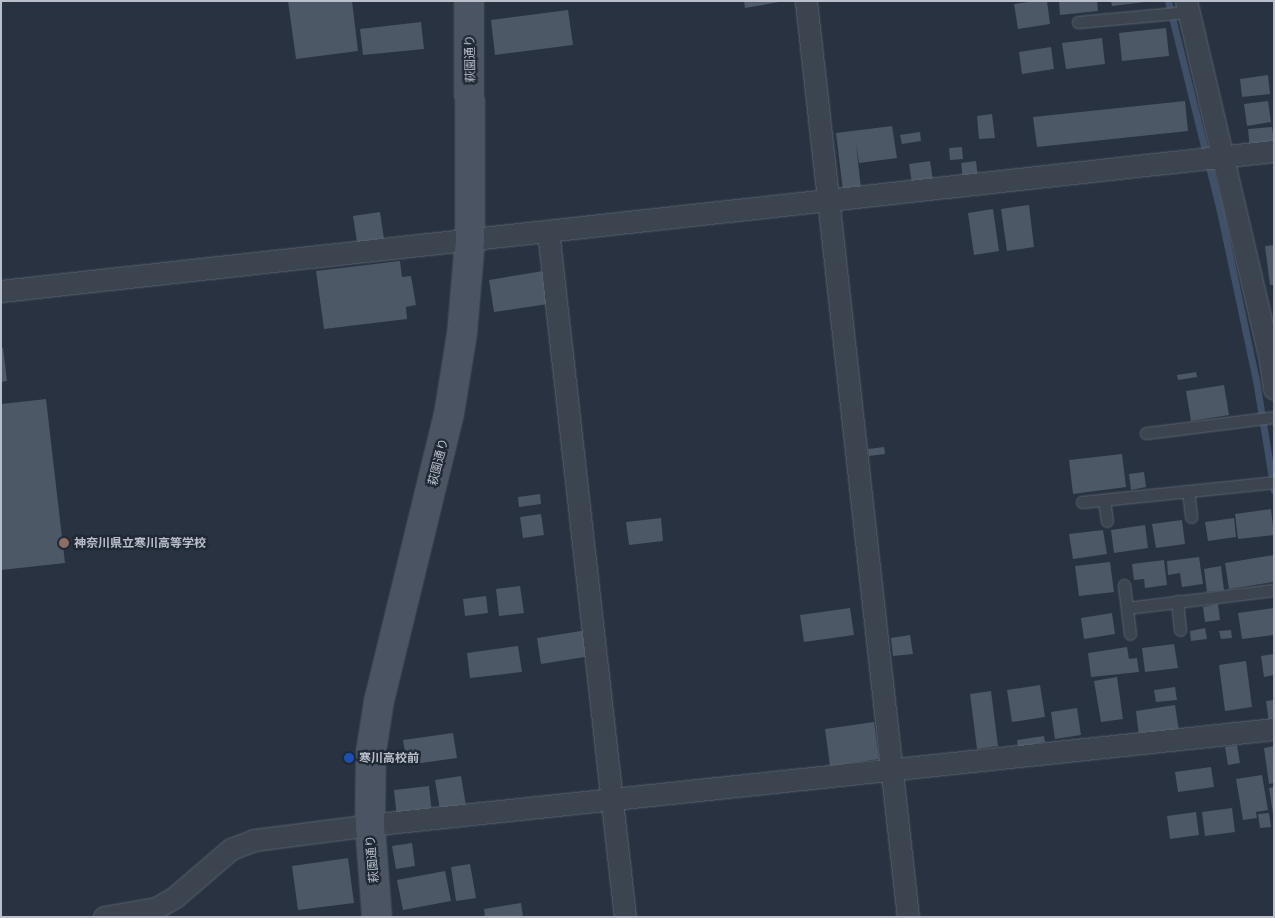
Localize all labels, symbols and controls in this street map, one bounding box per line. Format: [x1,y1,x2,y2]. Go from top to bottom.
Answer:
street label: 萩園通り [462,35,478,83]
street label: 萩園通り [425,437,451,487]
place label: 神奈川県立寒川高等学校 [74,536,206,550]
marker: 神奈川県立寒川高等学校 [58,537,70,549]
place label: 寒川高校前 [359,751,419,765]
marker: 寒川高校前 [343,752,355,764]
street label: 萩園通り [363,834,381,884]

